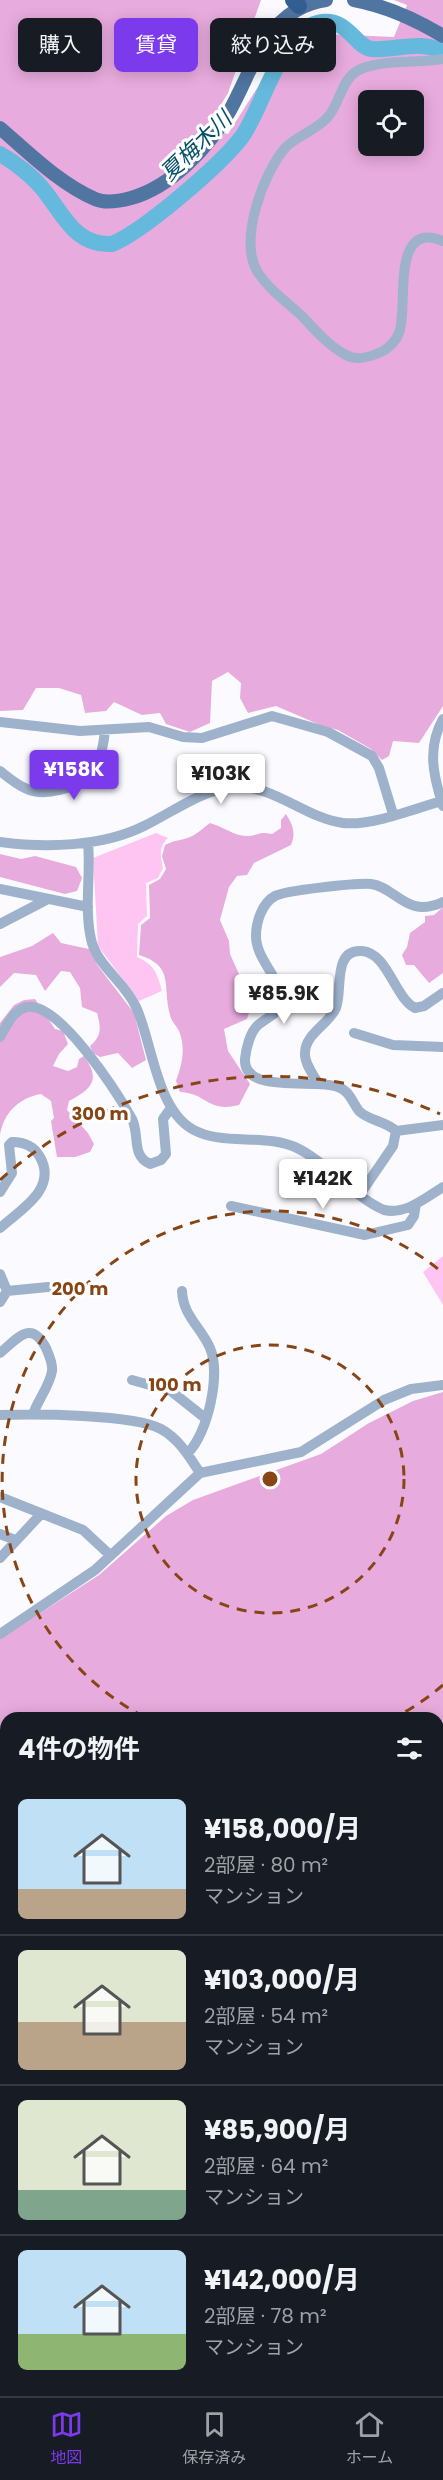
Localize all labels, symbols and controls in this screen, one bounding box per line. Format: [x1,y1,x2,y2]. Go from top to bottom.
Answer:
chip: 購入 [18,18,102,72]
chip: 賃貸 [114,18,198,72]
chip: 絞り込み [210,18,336,72]
map controls [358,90,424,156]
button: locate [358,90,424,156]
water label: 夏梅木川 [154,103,240,188]
pin: ¥158K [32,750,116,801]
pin: ¥103K [179,754,263,805]
text: ¥158K [44,755,104,783]
text: ¥103K [191,759,251,787]
pin: ¥85.9K [235,974,333,1025]
text: ¥85.9K [248,979,320,1007]
text: 300 m [71,1101,129,1126]
pin: ¥142K [281,1159,365,1210]
text: ¥142K [293,1164,353,1192]
text: 200 m [52,1276,108,1301]
text: 100 m [148,1372,202,1397]
centre of rings [260,1469,280,1489]
text: 4件の物件 [18,1731,140,1767]
icon: filters [393,1732,426,1765]
text: ¥158,000/月 [204,1811,361,1847]
icon: home [66,1823,138,1895]
text: 2部屋 · 80 m² [204,1851,328,1879]
text: マンション [204,1882,304,1910]
text: ¥103,000/月 [204,1962,360,1998]
icon: home [66,1974,138,2046]
text: 2部屋 · 54 m² [204,2002,328,2030]
text: マンション [204,2033,304,2061]
text: ¥85,900/月 [204,2112,350,2148]
icon: home [66,2124,138,2196]
text: 2部屋 · 64 m² [204,2152,328,2180]
text: マンション [204,2183,304,2211]
text: ¥142,000/月 [204,2262,360,2298]
icon: home [66,2274,138,2346]
text: 2部屋 · 78 m² [204,2302,327,2330]
text: マンション [204,2333,304,2361]
tab: 地図 [50,2408,83,2470]
tab: 保存済み [182,2408,246,2470]
tab: ホーム [346,2408,393,2470]

